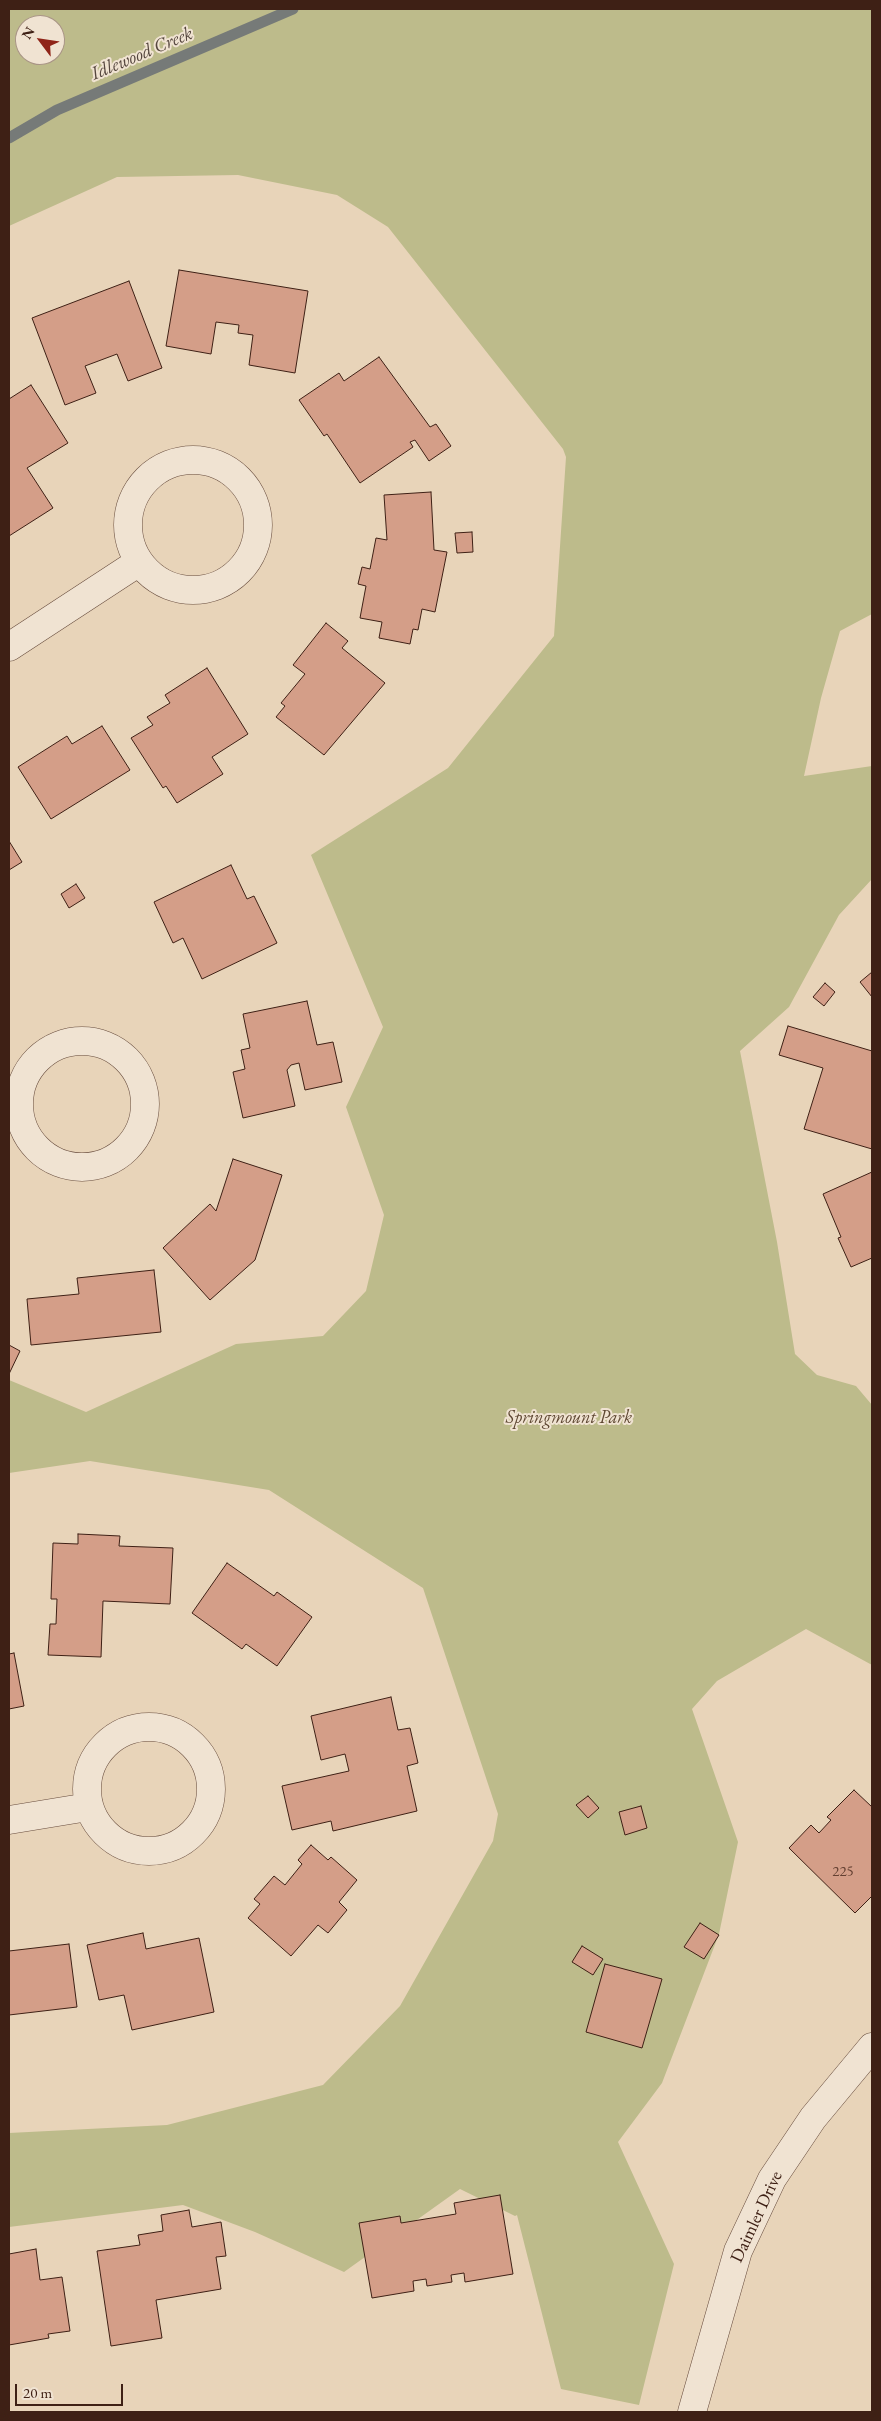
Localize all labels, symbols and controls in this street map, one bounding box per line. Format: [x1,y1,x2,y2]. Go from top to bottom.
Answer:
north arrow [15,15,65,65]
water label: Idlewood Creek [88,22,196,86]
text: N [17,23,39,42]
park label: Springmount Park [506,1407,632,1429]
house number: 225 [832,1863,854,1881]
street label: Daimler Drive [726,2168,788,2266]
scale bar [18,2374,125,2406]
text: 20 m [23,2383,52,2402]

